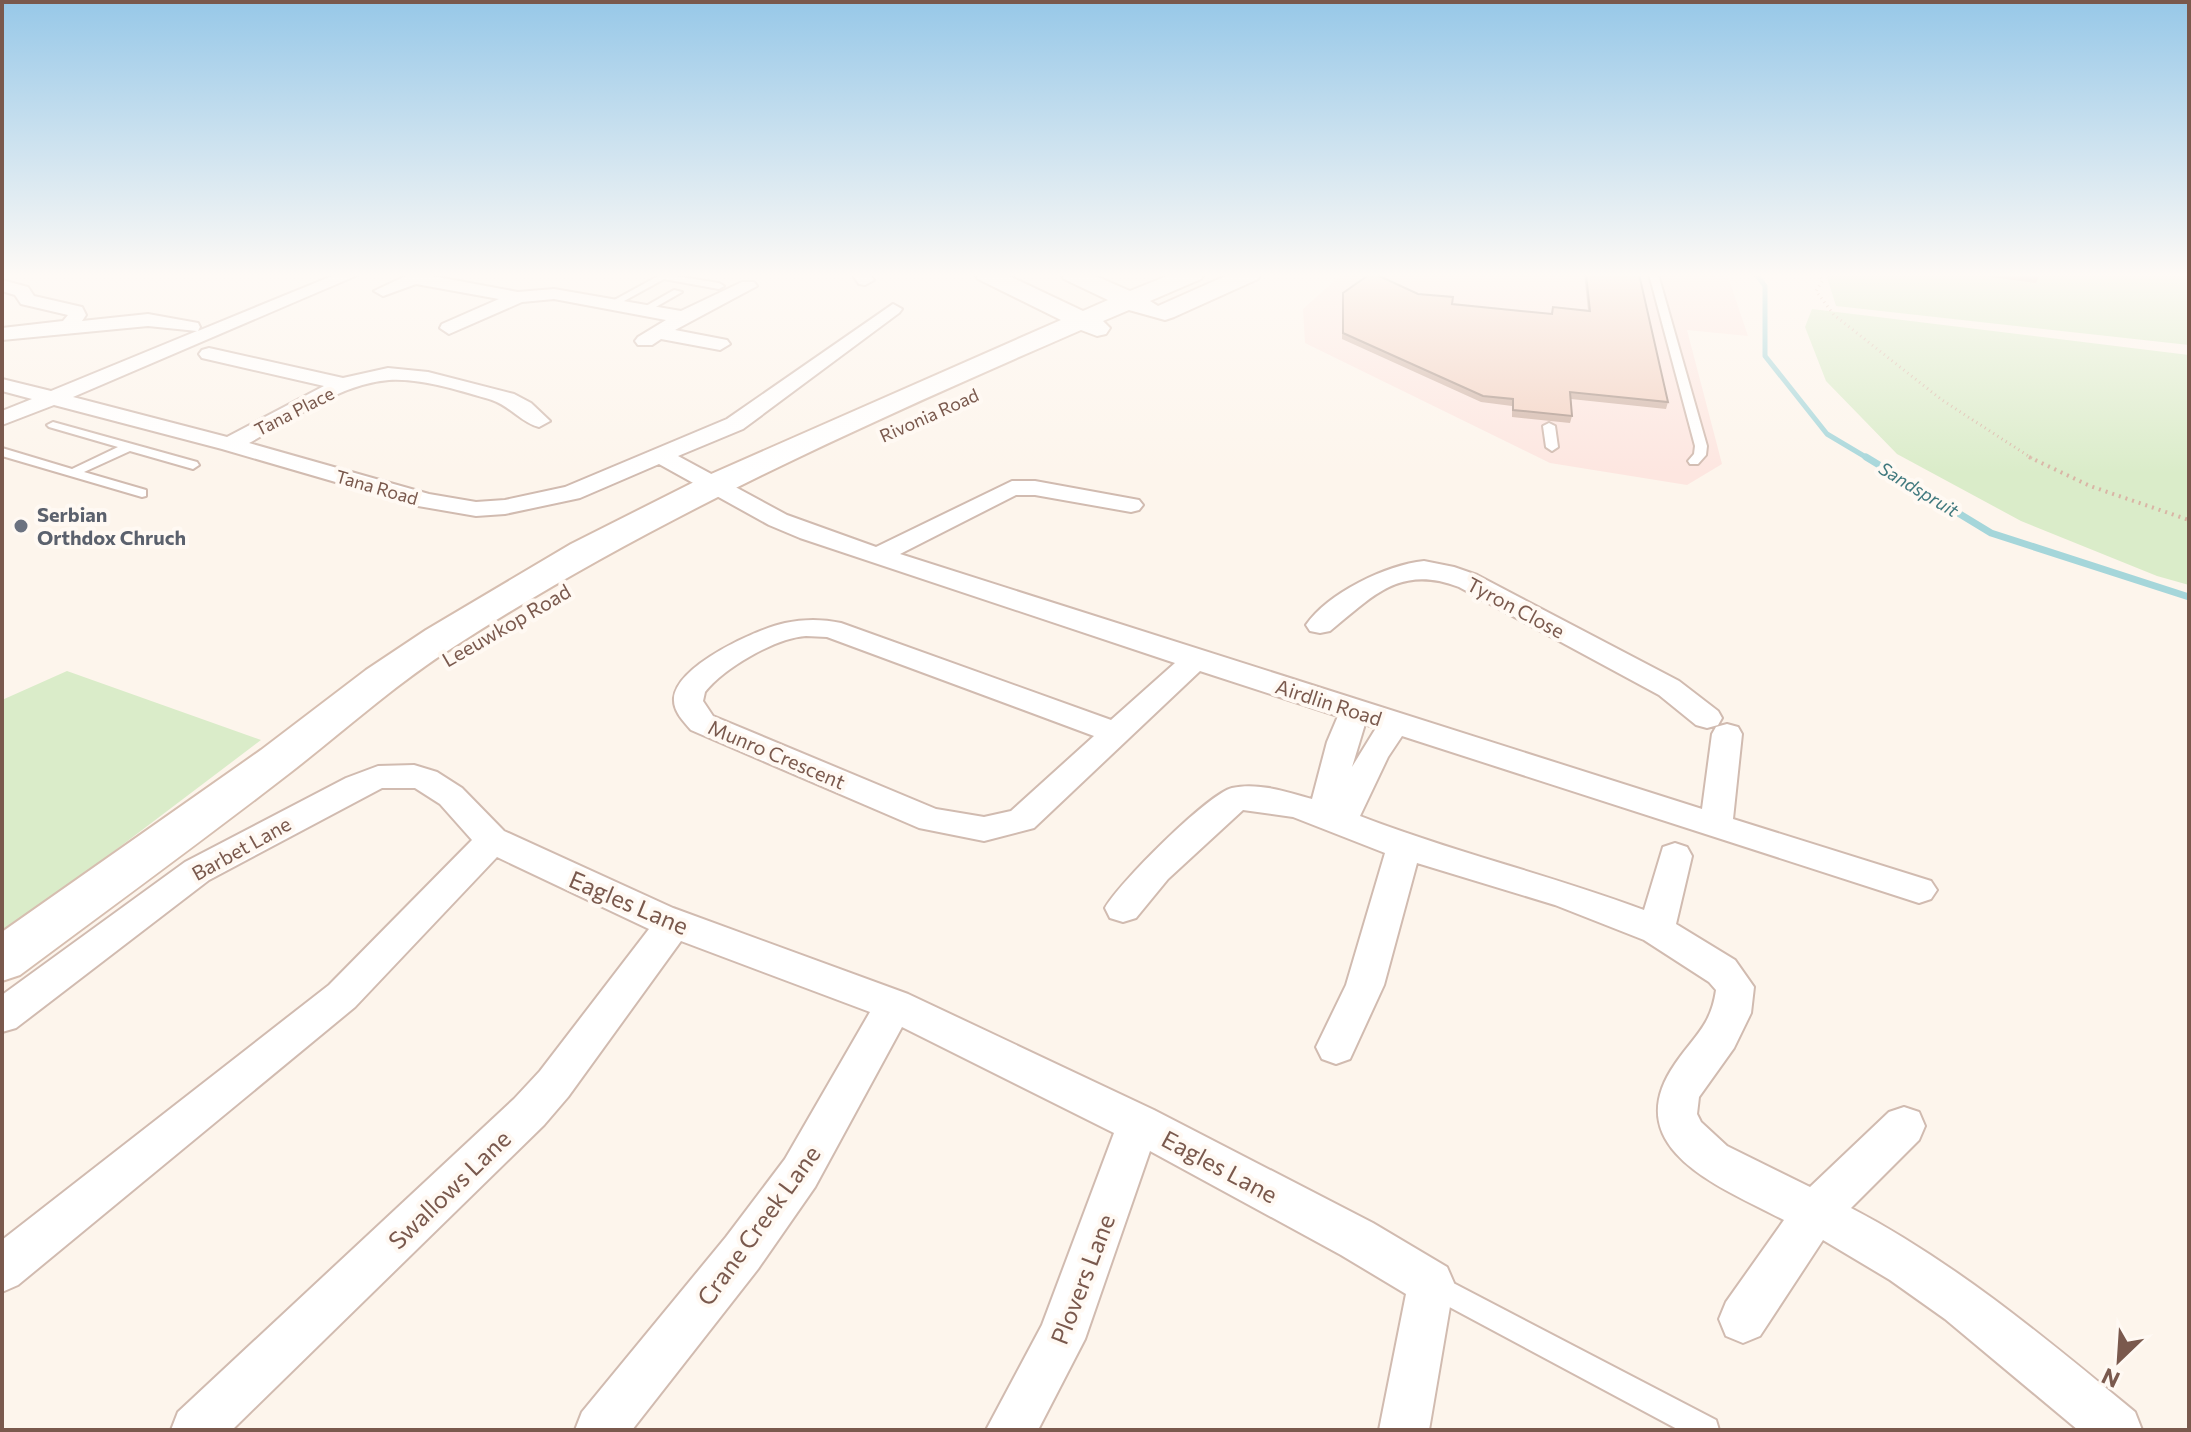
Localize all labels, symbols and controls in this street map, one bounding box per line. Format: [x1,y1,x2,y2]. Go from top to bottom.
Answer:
street label: Tana Place [251,382,337,440]
street label: Rivonia Road [876,383,982,447]
water label: Sandspruit [1875,457,1963,522]
street label: Tana Road [333,465,421,509]
place label: Serbian Orthdox Chruch [37,502,186,549]
marker: Serbian Orthdox Chruch [12,517,30,535]
street label: Tyron Close [1463,571,1569,643]
street label: Leeuwkop Road [437,578,575,672]
street label: Airdlin Road [1273,674,1385,730]
street label: Munro Crescent [705,714,849,794]
street label: Barbet Lane [187,811,295,885]
street label: Eagles Lane [565,864,693,940]
street label: Eagles Lane [1157,1123,1283,1209]
street label: Swallows Lane [382,1124,516,1254]
street label: Crane Creek Lane [690,1139,826,1311]
street label: Plovers Lane [1044,1210,1120,1348]
north arrow [2079,1320,2159,1400]
text: N [2097,1363,2124,1394]

